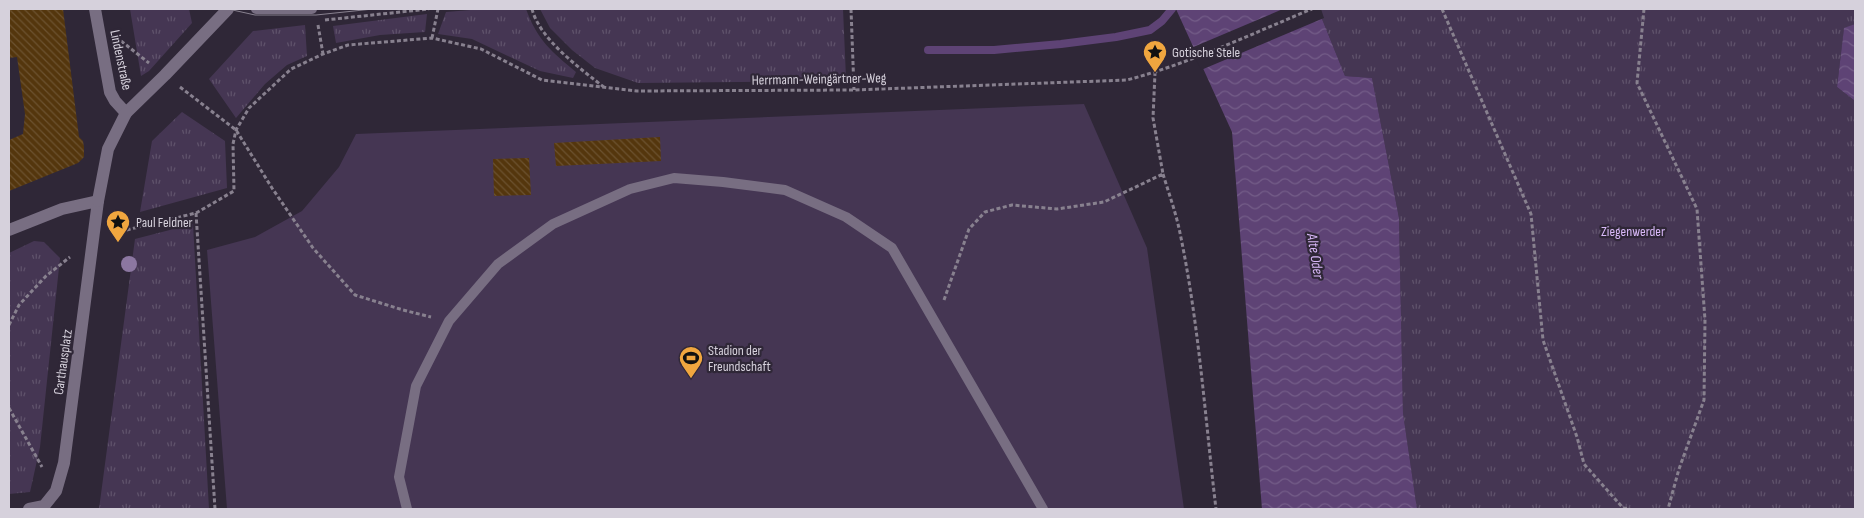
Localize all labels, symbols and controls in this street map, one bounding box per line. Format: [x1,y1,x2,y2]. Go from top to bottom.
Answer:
street label: Lindenstraße [106,28,136,92]
place icon: Gotische Stele [1142,39,1168,73]
place label: Gotische Stele [1172,44,1240,61]
street label: Herrmann-Weingärtner-Weg [751,69,887,89]
place icon: Paul Feldner [105,209,131,243]
place label: Paul Feldner [136,214,193,231]
park label: Ziegenwerder [1601,223,1665,240]
water label: Alte Oder [1302,231,1328,281]
street label: Carthausplatz [50,328,76,396]
place label: Stadion der Freundschaft [708,342,771,375]
sports icon: Stadion der Freundschaft [678,345,704,379]

